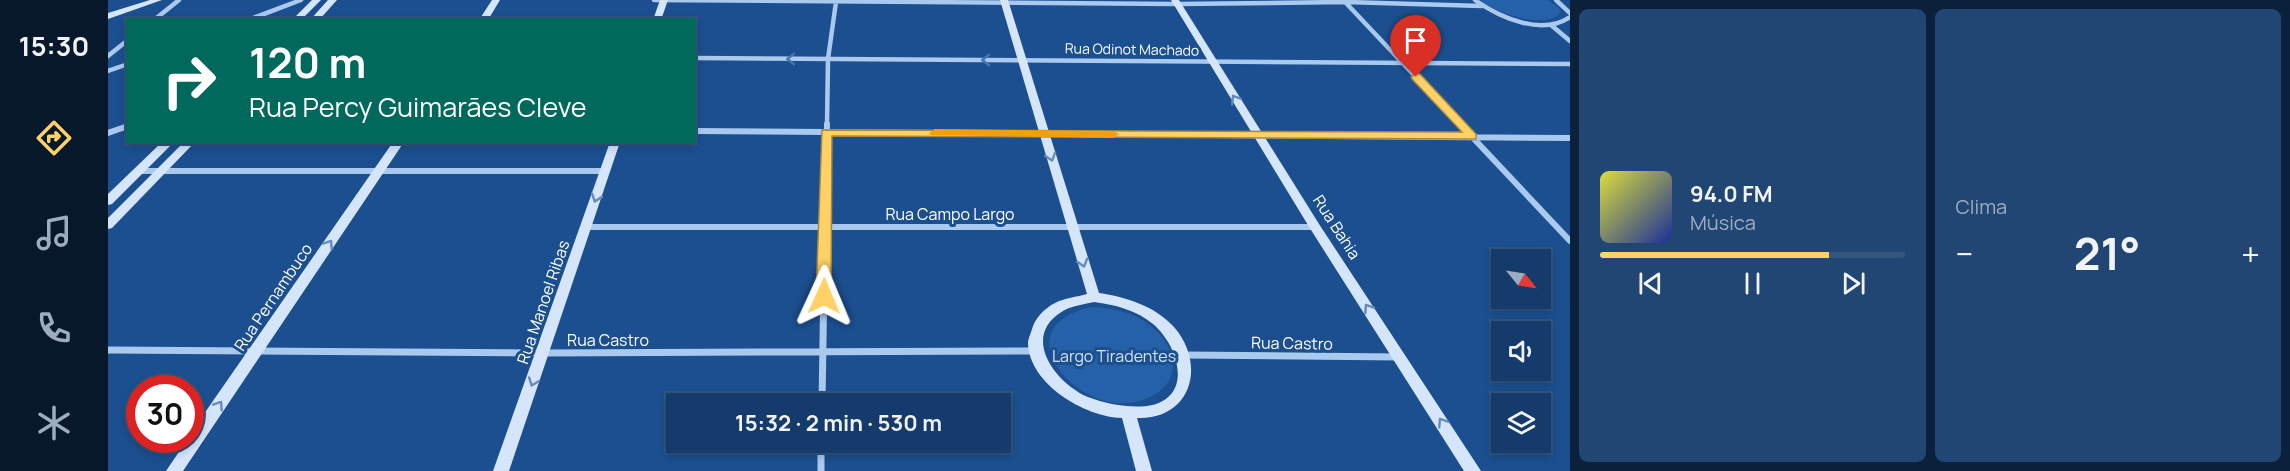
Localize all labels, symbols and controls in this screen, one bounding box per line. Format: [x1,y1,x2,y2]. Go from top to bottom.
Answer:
pin [1390,15,1441,77]
icon: arrive [1399,24,1432,57]
text: 15:30 [19,27,89,64]
text: 120 m [249,33,366,91]
street label: Rua Odinot Machado [1065,38,1199,60]
icon: right [150,42,228,120]
one-way arrow [787,53,796,65]
one-way arrow [982,54,991,66]
text: Rua Percy Guimarães Cleve [249,88,587,125]
one-way arrow [1232,94,1243,105]
icon: directions [33,117,75,159]
one-way arrow [1044,151,1056,162]
text: 94.0 FM [1690,179,1773,209]
street label: Rua Bahia [1308,191,1366,263]
one-way arrow [591,192,603,203]
text: Clima [1956,193,2007,220]
street label: Rua Campo Largo [885,203,1015,225]
text: Música [1690,209,1756,236]
icon: music [33,212,75,254]
text: 21° [2074,222,2141,284]
text: − [1956,231,1973,276]
text: + [2241,231,2260,276]
street label: Rua Manoel Ribas [511,237,575,367]
street label: Rua Pernambuco [229,239,317,355]
one-way arrow [322,240,333,251]
north arrow [1491,249,1551,309]
map controls [1491,249,1551,453]
one-way arrow [1076,257,1088,268]
position arrow [792,264,856,328]
icon: previous [1634,267,1667,300]
icon: pause [1736,267,1769,300]
icon: next [1837,267,1870,300]
one-way arrow [1364,304,1376,314]
icon: phone [33,307,75,349]
button: sound [1491,321,1551,381]
street label: Rua Castro [567,329,649,351]
street label: Rua Castro [1251,331,1333,355]
park label: Largo Tiradentes [1052,345,1176,367]
speed limit sign: 30 [126,375,204,453]
one-way arrow [527,376,540,387]
button: layers [1491,393,1551,453]
one-way arrow [212,401,223,412]
icon: climate [33,402,75,444]
text: 15:32 · 2 min · 530 m [735,408,942,438]
one-way arrow [1437,418,1449,428]

